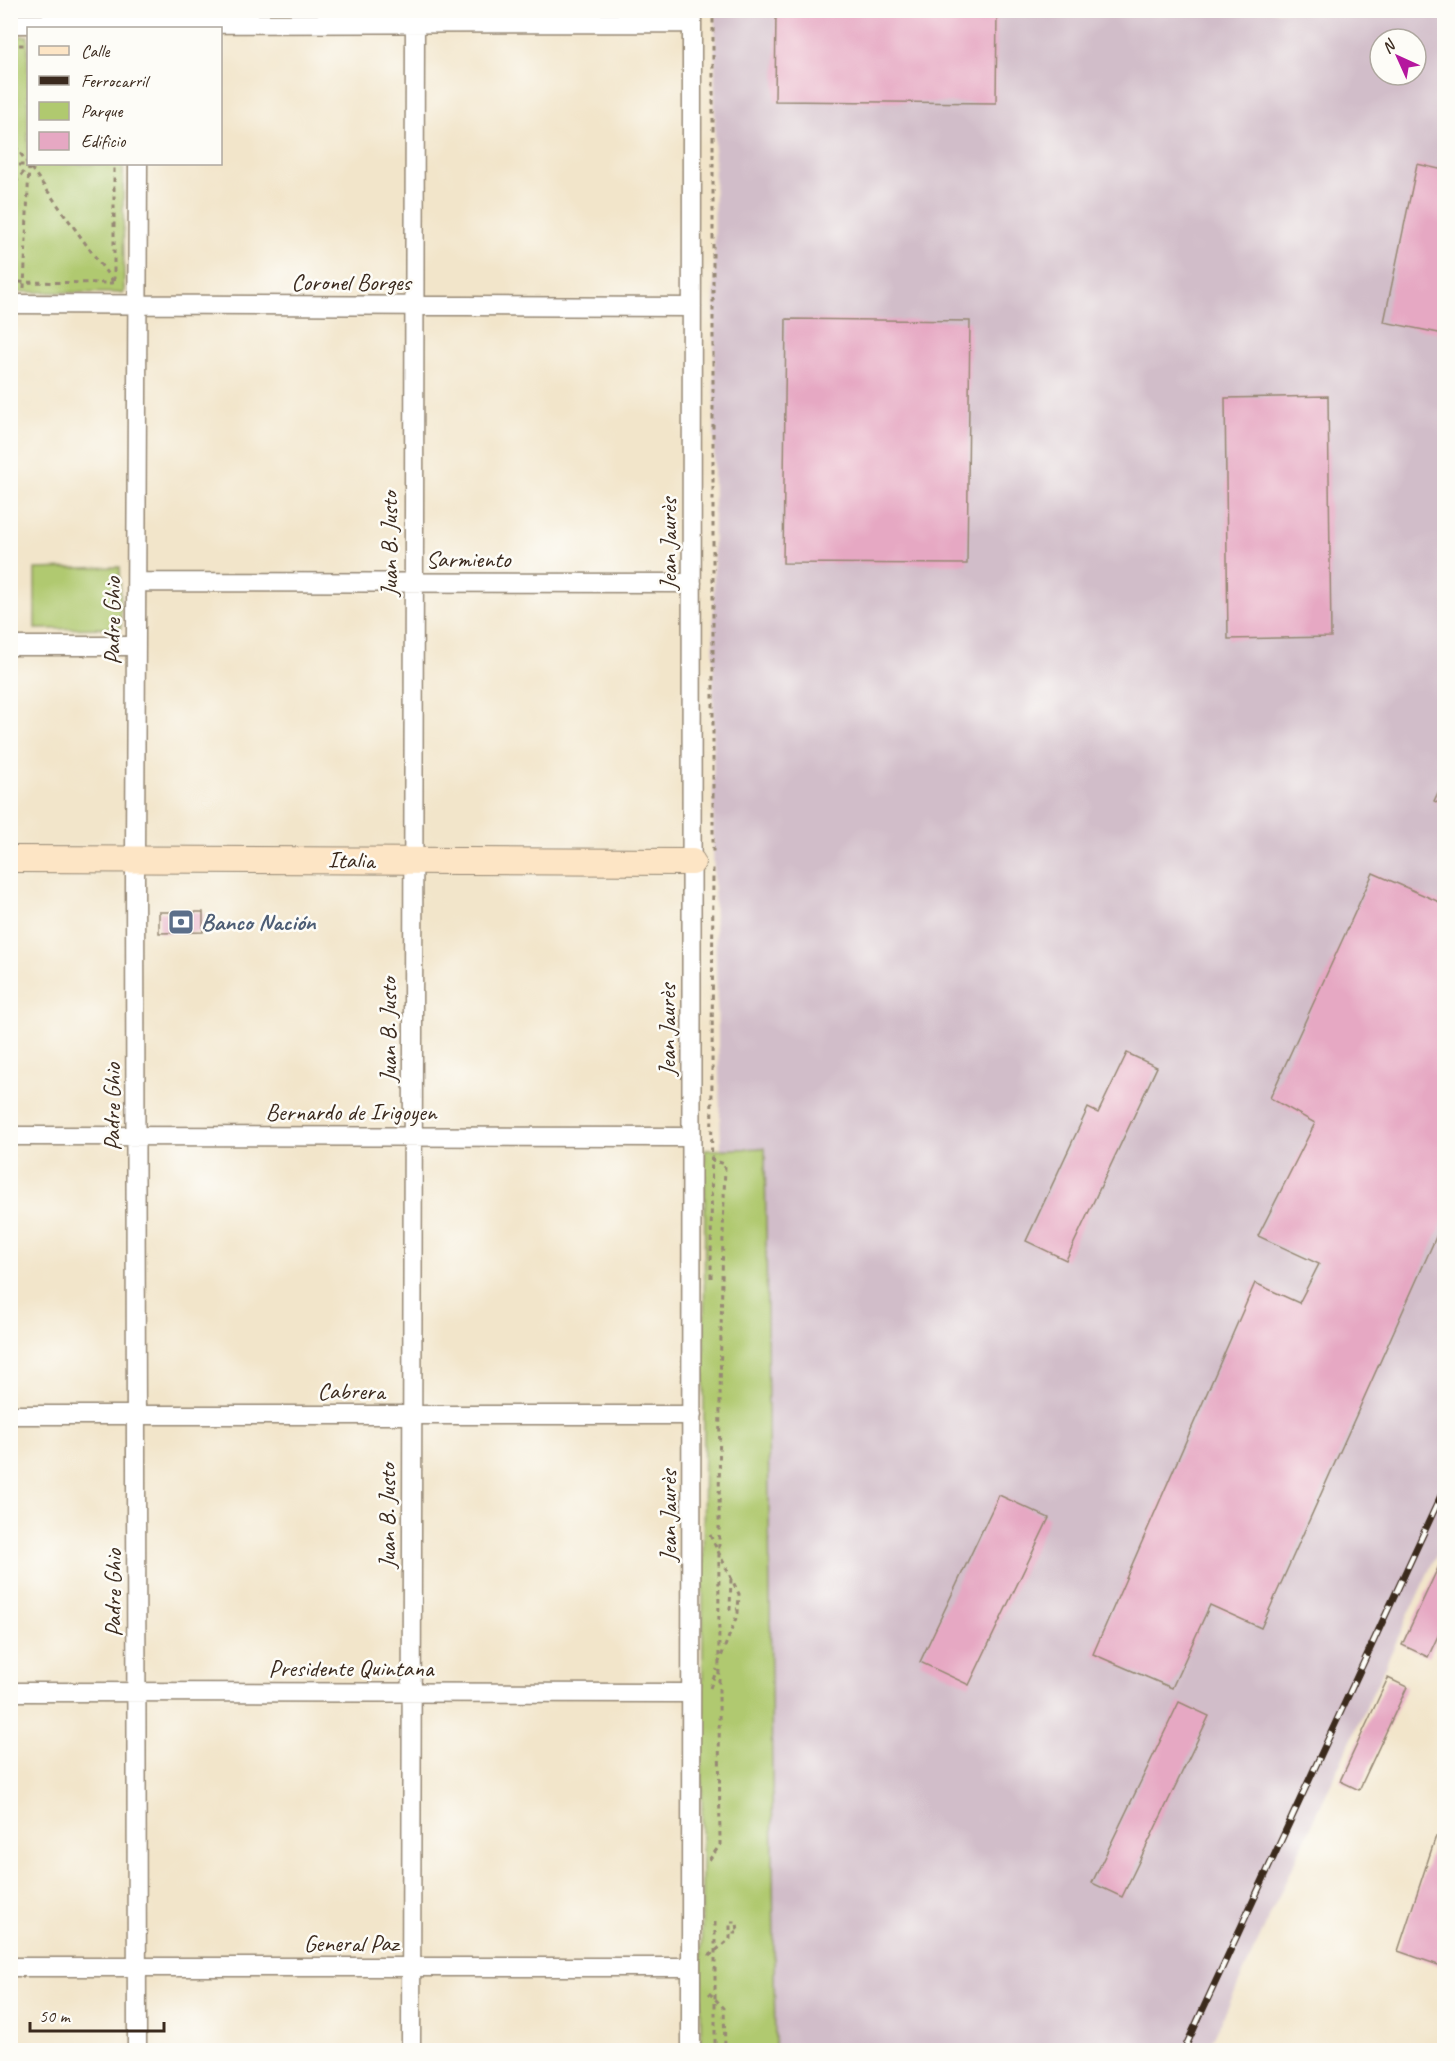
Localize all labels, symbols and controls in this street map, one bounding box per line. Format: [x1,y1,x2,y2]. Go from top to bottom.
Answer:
legend [27,27,222,165]
north arrow [1368,27,1428,87]
text: N [1378,34,1401,58]
text: Calle [81,40,110,62]
text: Ferrocarril [81,70,150,92]
text: Parque [81,100,123,122]
text: Edificio [81,130,127,152]
street label: Coronel Borges [291,267,413,297]
street label: Juan B. Justo [374,489,404,598]
street label: Jean Jaurès [653,495,683,591]
street label: Sarmiento [426,544,512,574]
street label: Padre Ghio [97,575,127,665]
street label: Italia [328,845,376,875]
bank icon: Banco Nación [166,907,196,937]
place label: Banco Nación [201,907,317,937]
street label: Juan B. Justo [373,975,403,1084]
street label: Jean Jaurès [652,981,682,1077]
street label: Padre Ghio [97,1061,127,1151]
street label: Bernardo de Irigoyen [265,1097,438,1127]
street label: Cabrera [317,1376,387,1406]
street label: Juan B. Justo [372,1461,402,1570]
street label: Jean Jaurès [653,1467,683,1563]
street label: Padre Ghio [98,1547,128,1637]
street label: Presidente Quintana [269,1653,435,1683]
street label: General Paz [304,1928,401,1958]
scale bar [30,1995,164,2033]
text: 50 m [39,2005,72,2027]

